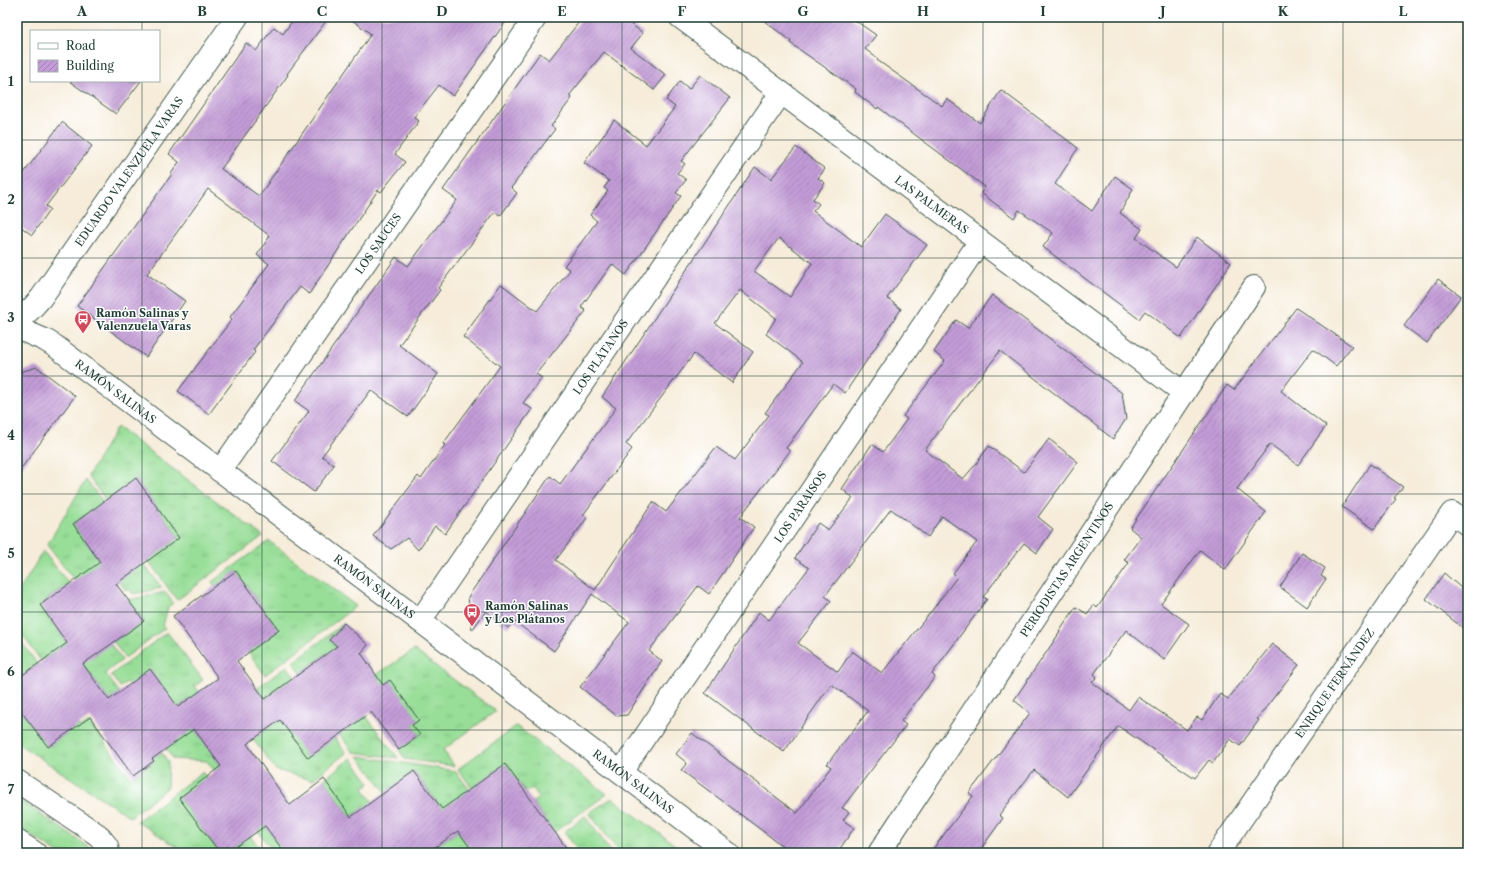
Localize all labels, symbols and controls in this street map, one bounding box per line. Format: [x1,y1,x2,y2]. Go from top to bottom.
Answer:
text: A [76,3,88,19]
text: B [197,3,207,19]
text: C [317,3,327,19]
text: D [436,3,448,19]
text: E [557,3,567,19]
text: F [678,3,687,19]
text: G [797,3,809,19]
text: H [917,3,929,19]
text: I [1040,3,1046,19]
text: J [1158,3,1166,19]
text: K [1278,3,1289,19]
text: L [1399,3,1408,19]
legend [30,30,160,82]
text: Road [66,38,96,53]
text: Building [66,58,114,73]
text: 1 [8,73,14,89]
street label: EDUARDO VALENZUELA VARAS [72,94,186,249]
street label: LAS PALMERAS [892,173,971,237]
text: 2 [7,191,15,207]
street label: LOS SAUCES [352,210,404,277]
place label: Ramón Salinas y Valenzuela Varas [95,306,191,333]
text: 3 [7,309,15,325]
bus stop icon: Ramón Salinas y Valenzuela Varas [73,309,93,334]
street label: LOS PLÁTANOS [570,317,631,397]
street label: RAMÓN SALINAS [72,357,159,427]
text: 4 [7,427,15,443]
street label: LOS PARAISOS [771,468,829,545]
street label: PERIODISTAS ARGENTINOS [1017,499,1117,640]
text: 5 [7,545,15,561]
street label: RAMÓN SALINAS [331,552,418,622]
place label: Ramón Salinas y Los Plátanos [484,599,568,626]
bus stop icon: Ramón Salinas y Los Plátanos [462,602,482,627]
street label: ENRIQUE FERNÁNDEZ [1292,626,1377,741]
text: 6 [7,663,15,679]
street label: RAMÓN SALINAS [590,746,677,817]
text: 7 [8,781,15,797]

